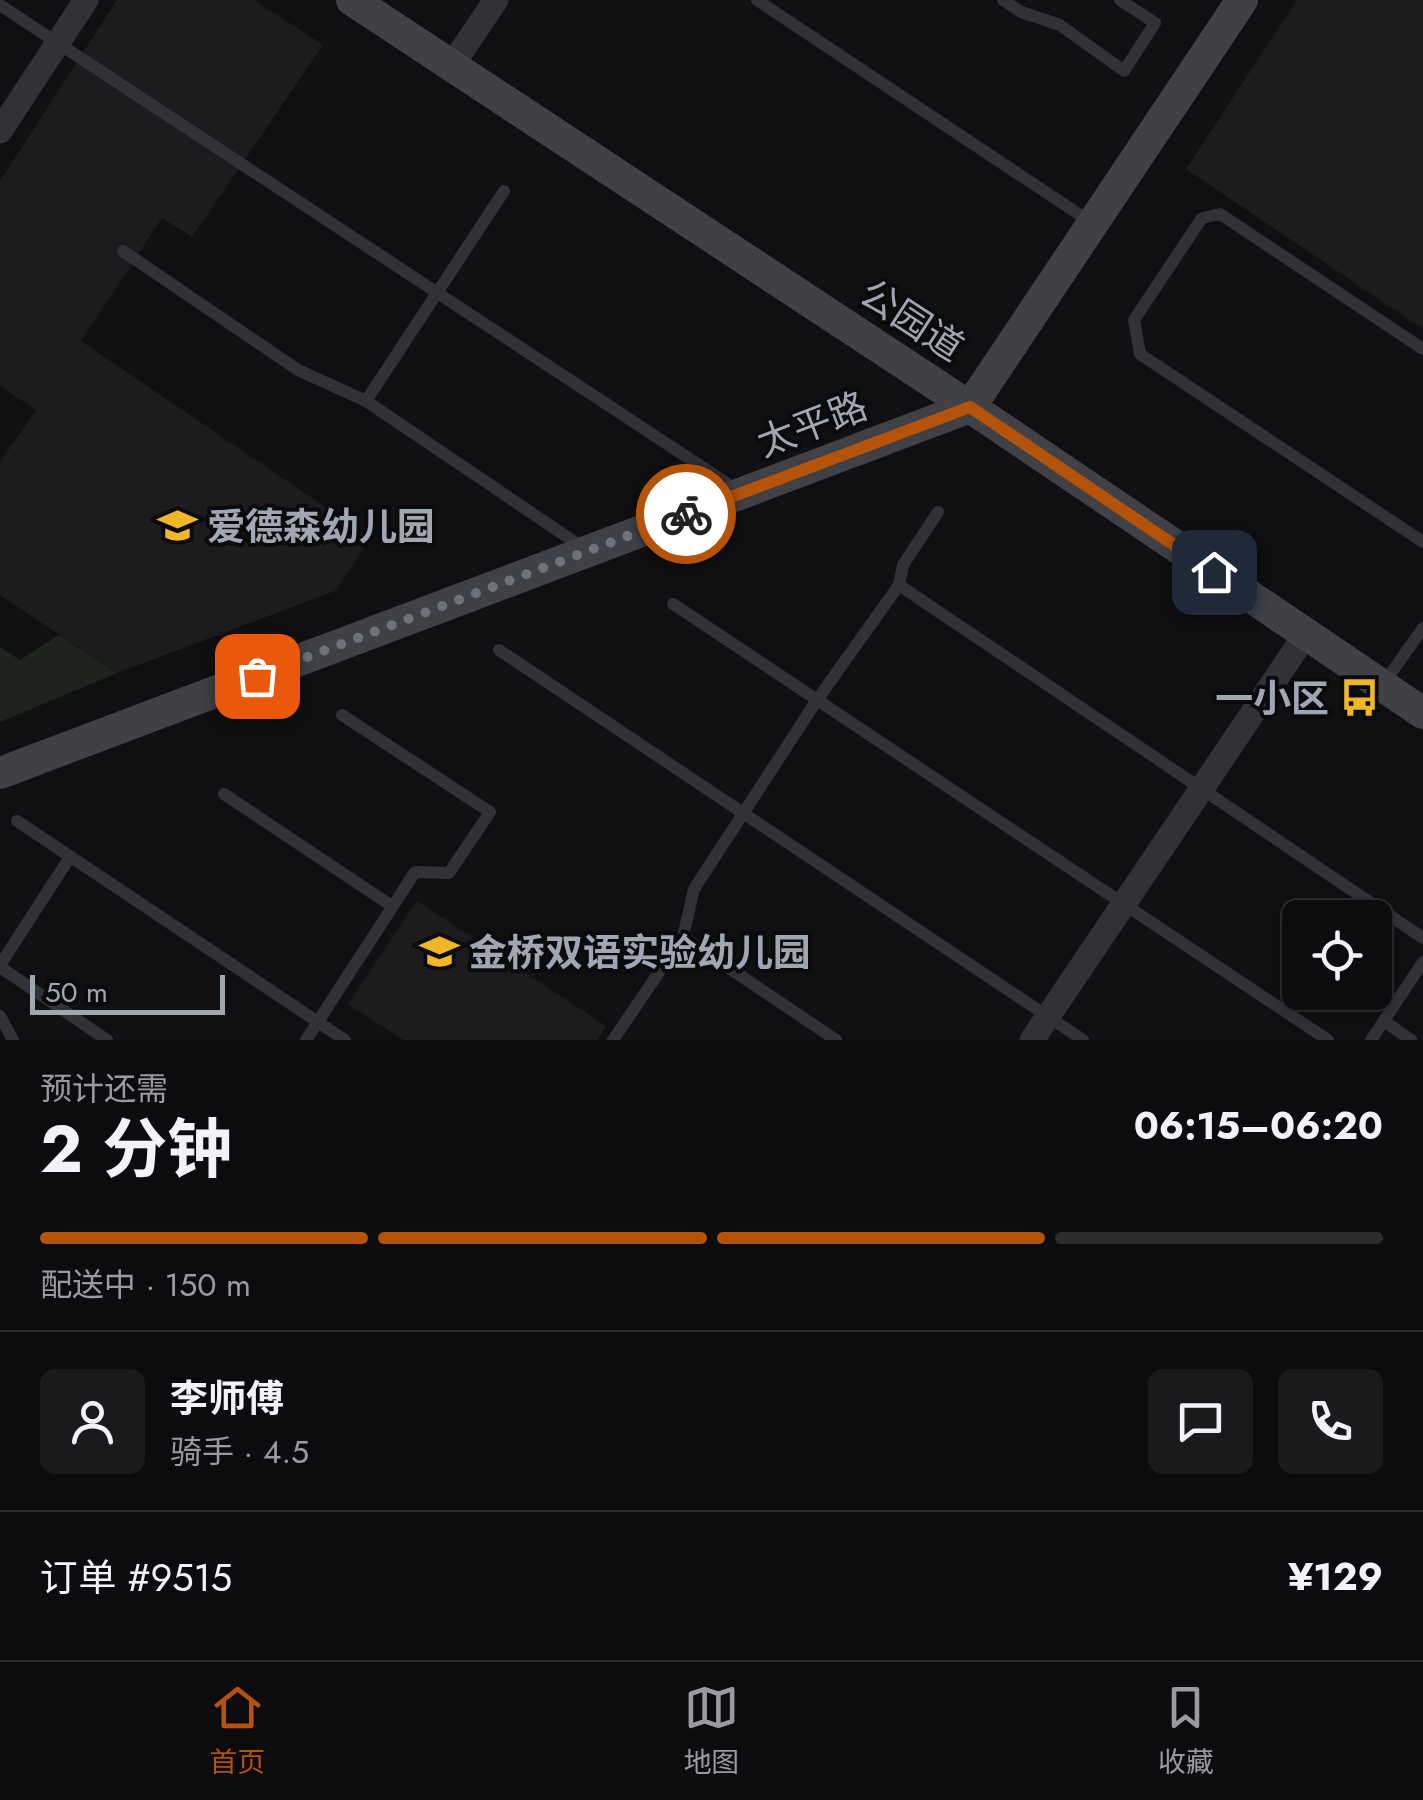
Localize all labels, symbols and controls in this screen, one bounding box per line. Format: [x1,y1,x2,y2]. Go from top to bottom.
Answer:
street label: 公园道 [849,266,975,374]
street label: 太平路 [749,378,875,470]
courier [636,464,736,564]
icon: bike [659,487,714,542]
place label: 爱德森幼儿园 [207,499,435,554]
school or university icon: 爱德森幼儿园 [156,505,198,547]
pin [1172,530,1257,615]
icon: home [1187,545,1242,600]
pin [215,634,300,719]
icon: bag [230,649,285,704]
place label: 一小区 [1215,671,1329,726]
bus stop icon: 一小区 [1338,677,1380,719]
map controls [1282,900,1392,1010]
button: locate [1282,900,1392,1010]
place label: 金桥双语实验幼儿园 [469,925,811,980]
school or university icon: 金桥双语实验幼儿园 [418,931,460,973]
scale bar [30,970,225,1014]
text: 50 m [45,972,108,1013]
text: 预计还需 [40,1066,168,1112]
text: 06:15–06:20 [1134,1098,1383,1153]
text: 2 分钟 [40,1102,232,1196]
text: 配送中 · 150 m [40,1262,251,1308]
button: person [40,1369,145,1474]
button: chat [1148,1369,1253,1474]
button: phone [1278,1369,1383,1474]
text: 李师傅 [170,1371,284,1426]
text: 骑手 · 4.5 [170,1429,309,1475]
text: ¥129 [1288,1549,1383,1604]
text: 订单 #9515 [40,1550,232,1605]
tab: 首页 [209,1680,265,1783]
tab: 地图 [683,1680,740,1783]
tab: 收藏 [1158,1680,1214,1783]

